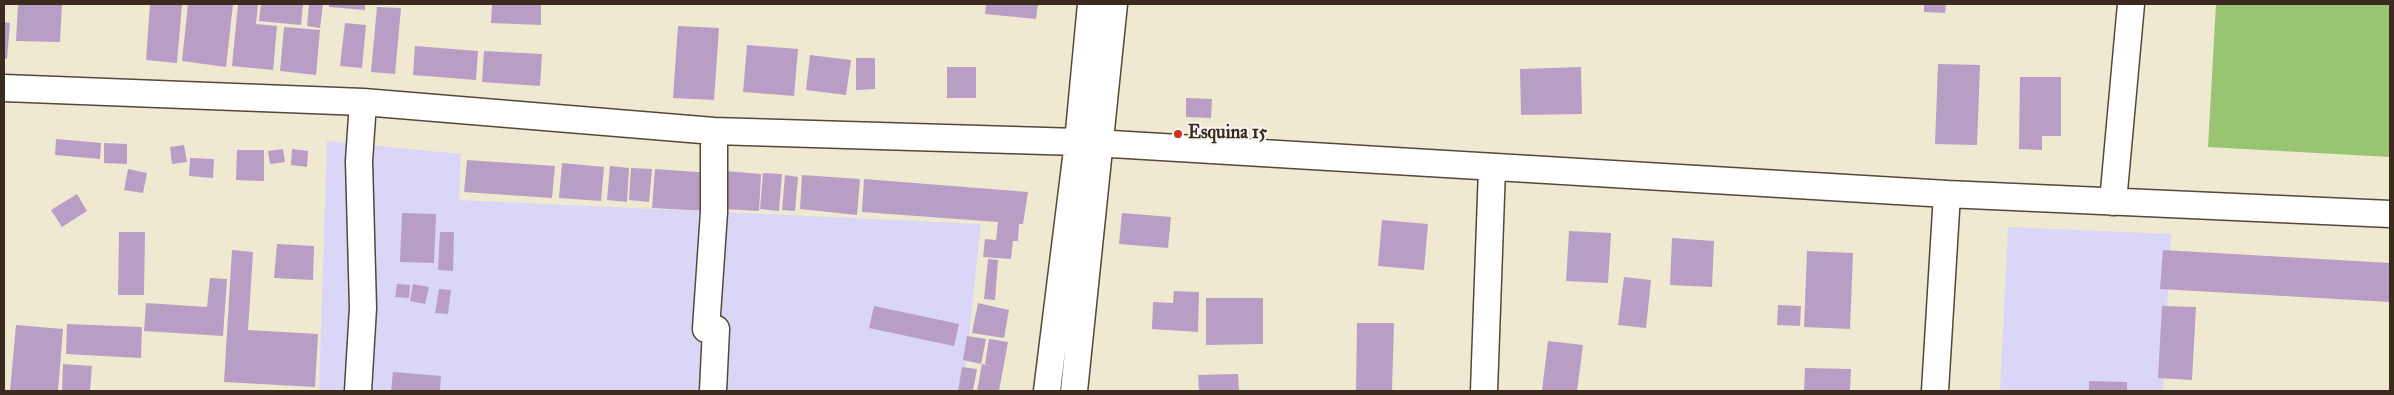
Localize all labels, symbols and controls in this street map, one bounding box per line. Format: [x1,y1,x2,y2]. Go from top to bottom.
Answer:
place label: Esquina 15 [1188,123,1267,145]
marker: Esquina 15 [1172,128,1184,140]

